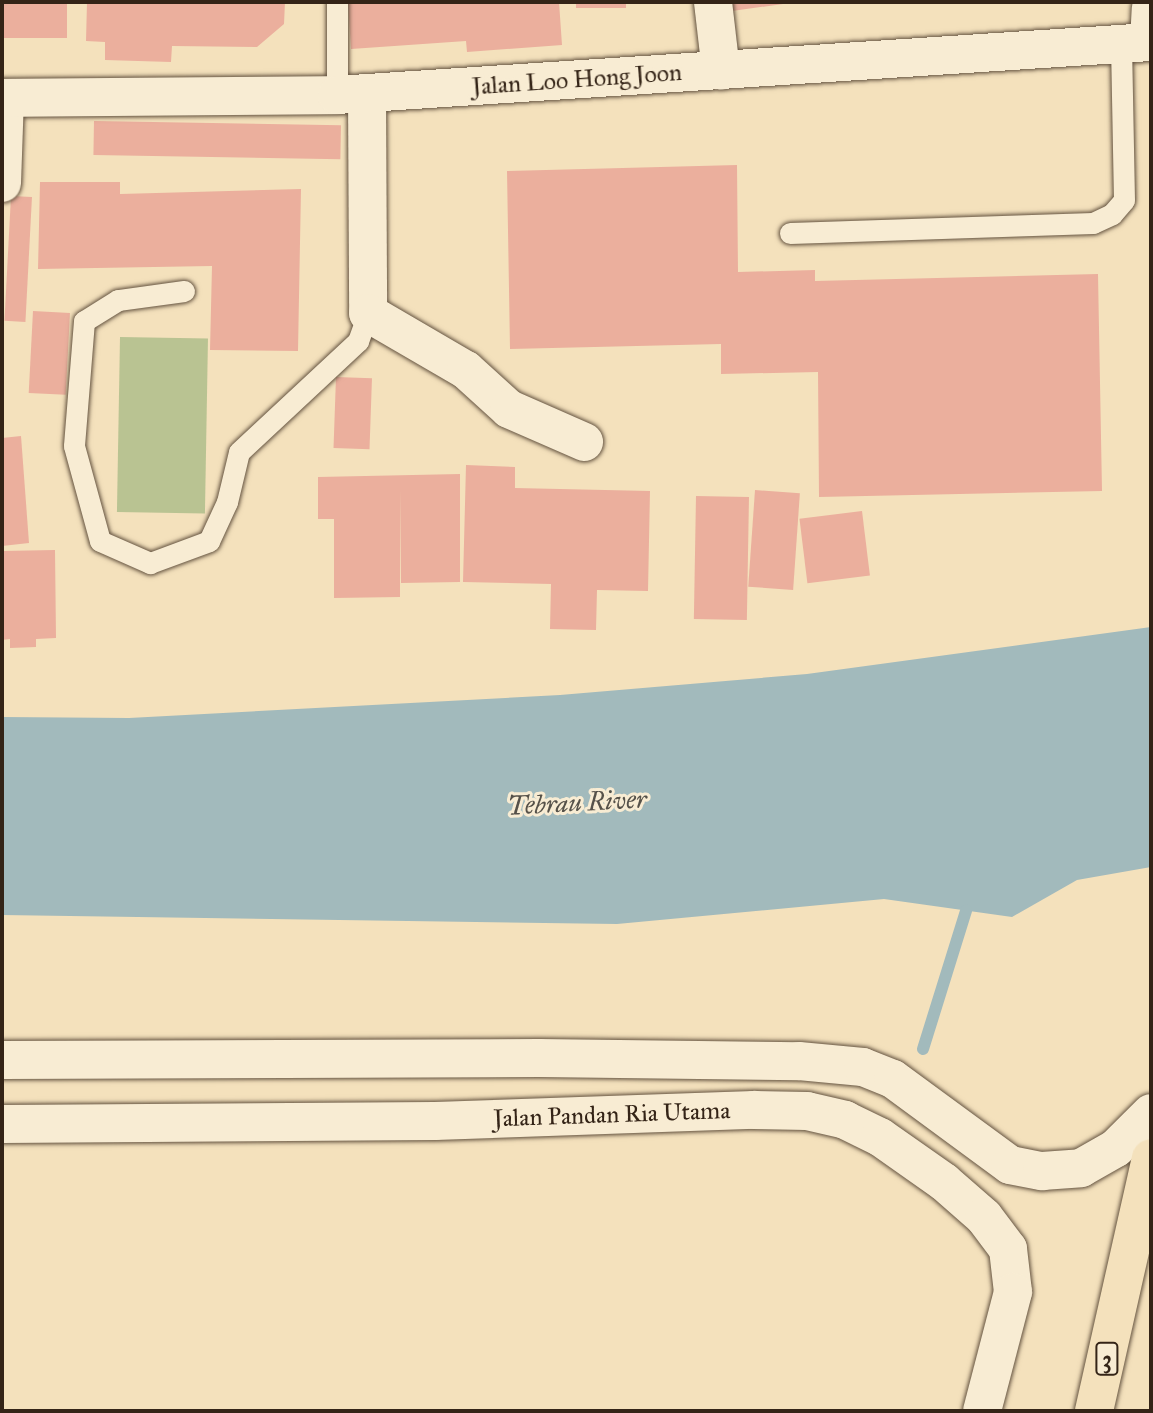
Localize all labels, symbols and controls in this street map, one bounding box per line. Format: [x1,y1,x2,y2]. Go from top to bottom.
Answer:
street label: Jalan Loo Hong Joon [471,58,683,102]
water label: Tebrau River [507,784,647,822]
street label: Jalan Pandan Ria Utama [493,1096,731,1134]
road number: 3 [1095,1340,1119,1378]

